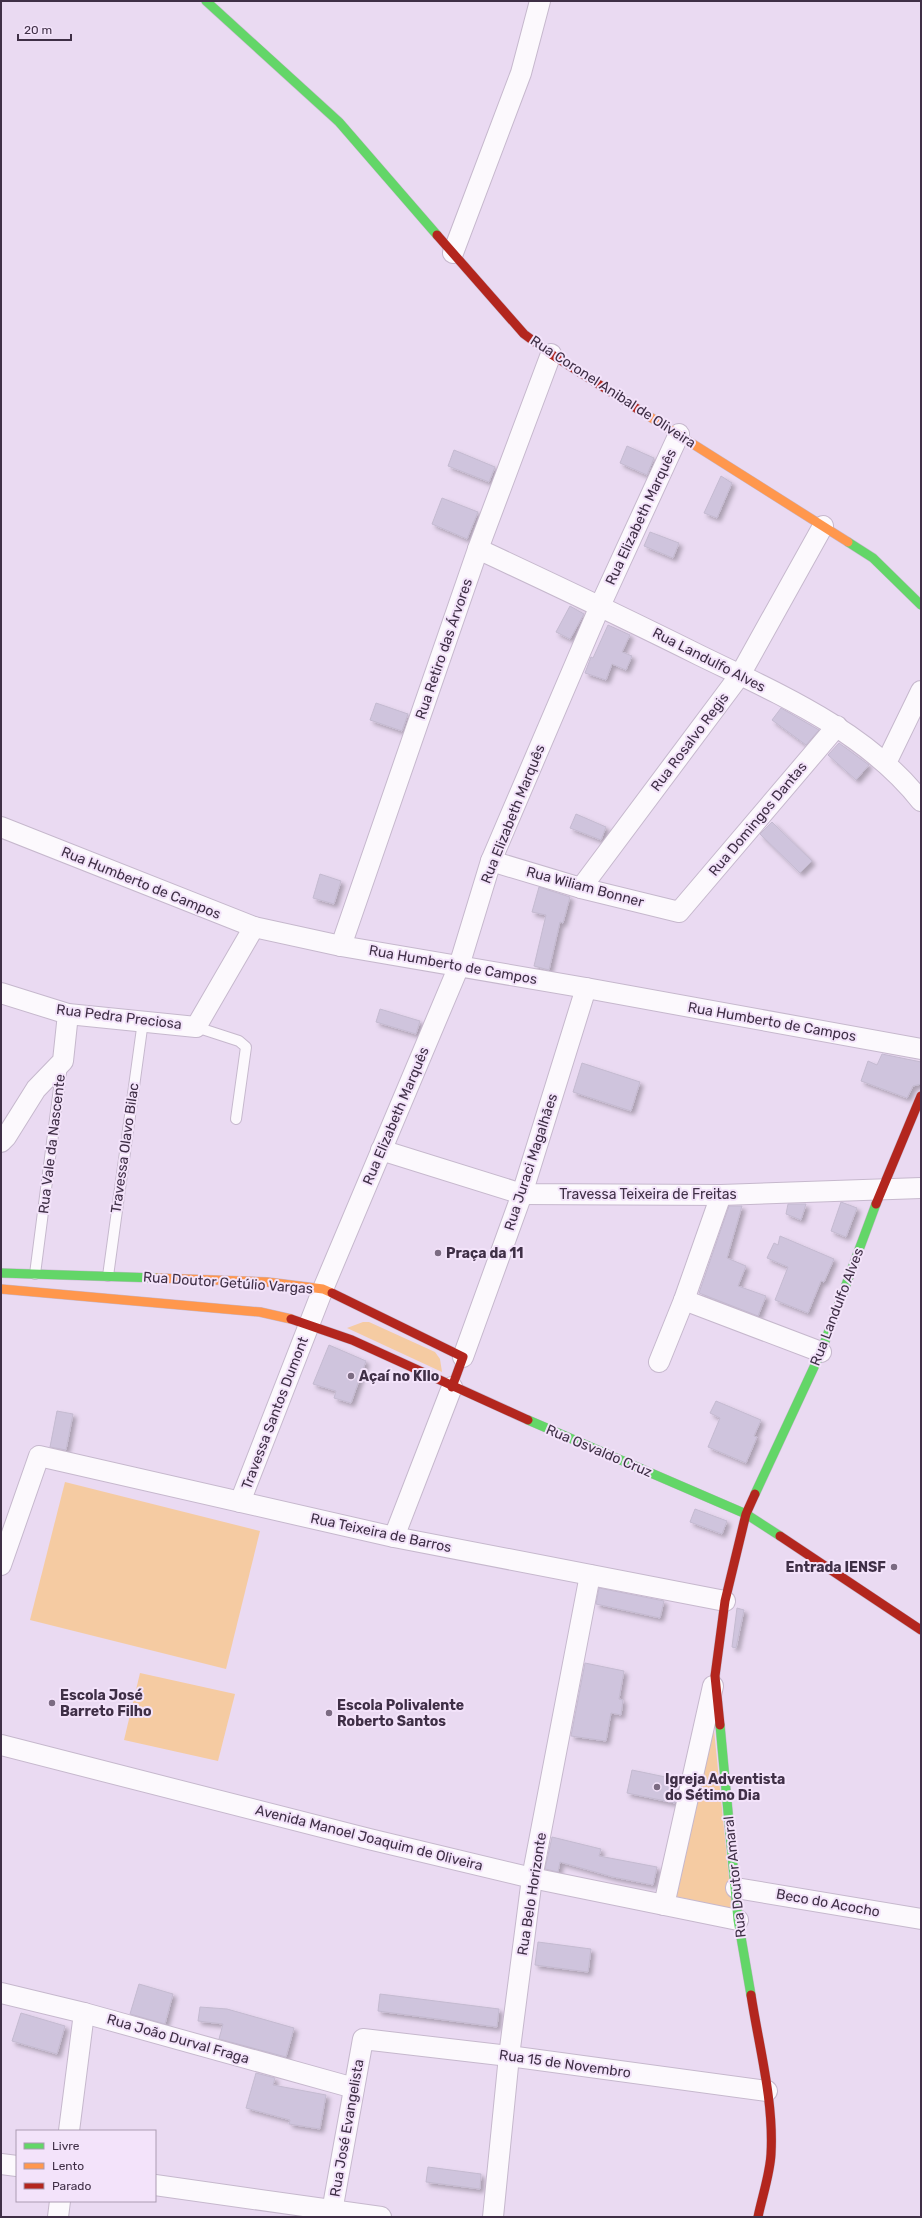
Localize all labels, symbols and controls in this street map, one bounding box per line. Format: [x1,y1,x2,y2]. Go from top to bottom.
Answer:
scale bar [18,16,71,42]
text: 20 m [24,23,52,37]
street label: Rua Coronel Anibal de Oliveira [527,332,699,452]
street label: Rua Elizabeth Marquês [602,446,680,588]
street label: Rua Retiro das Árvores [411,576,476,722]
street label: Rua Landulfo Alves [650,624,768,696]
street label: Rua Rosalvo Regis [647,689,733,795]
street label: Rua Elizabeth Marquês [477,742,549,886]
street label: Rua Domingos Dantas [705,758,811,880]
street label: Rua Humberto de Campos [59,843,223,923]
street label: Rua Wiliam Bonner [524,863,646,911]
street label: Rua Humberto de Campos [367,942,539,988]
street label: Rua Humberto de Campos [686,999,858,1045]
street label: Rua Pedra Preciosa [55,1001,183,1033]
street label: Rua Elizabeth Marquês [359,1044,433,1188]
street label: Rua Vale da Nascente [35,1073,69,1215]
street label: Travessa Olavo Bilac [107,1081,143,1214]
street label: Rua Juraci Magalhães [501,1091,561,1233]
street label: Travessa Teixeira de Freitas [559,1186,737,1203]
place label: Praça da 11 [446,1245,523,1262]
street label: Rua Landulfo Alves [807,1246,867,1368]
marker: Praça da 11 [433,1248,443,1258]
street label: Rua Doutor Getúlio Vargas [142,1269,314,1297]
street label: Travessa Santos Dumont [238,1334,312,1492]
place label: Açaí no KIlo [359,1368,439,1385]
marker: Açaí no KIlo [346,1371,356,1381]
street label: Rua Osvaldo Cruz [543,1421,655,1481]
street label: Rua Teixeira de Barros [309,1510,453,1556]
place label: Entrada IENSF [786,1559,886,1576]
marker: Entrada IENSF [889,1562,899,1572]
place label: Escola José Barreto Filho [60,1687,151,1720]
place label: Escola Polivalente Roberto Santos [337,1697,464,1730]
marker: Escola José Barreto Filho [47,1698,57,1708]
marker: Escola Polivalente Roberto Santos [324,1708,334,1718]
place label: Igreja Adventista do Sétimo Dia [665,1771,785,1804]
marker: Igreja Adventista do Sétimo Dia [652,1782,662,1792]
street label: Avenida Manoel Joaquim de Oliveira [253,1801,485,1875]
street label: Rua Doutor Amaral [720,1815,750,1939]
street label: Rua Belo Horizonte [514,1831,550,1957]
street label: Beco do Acocho [775,1885,881,1921]
street label: Rua João Durval Fraga [105,2011,251,2067]
street label: Rua 15 de Novembro [498,2046,632,2082]
street label: Rua José Evangelista [327,2058,367,2198]
legend [16,2130,156,2202]
text: Livre [52,2139,80,2153]
text: Lento [52,2159,84,2173]
text: Parado [52,2179,91,2193]

